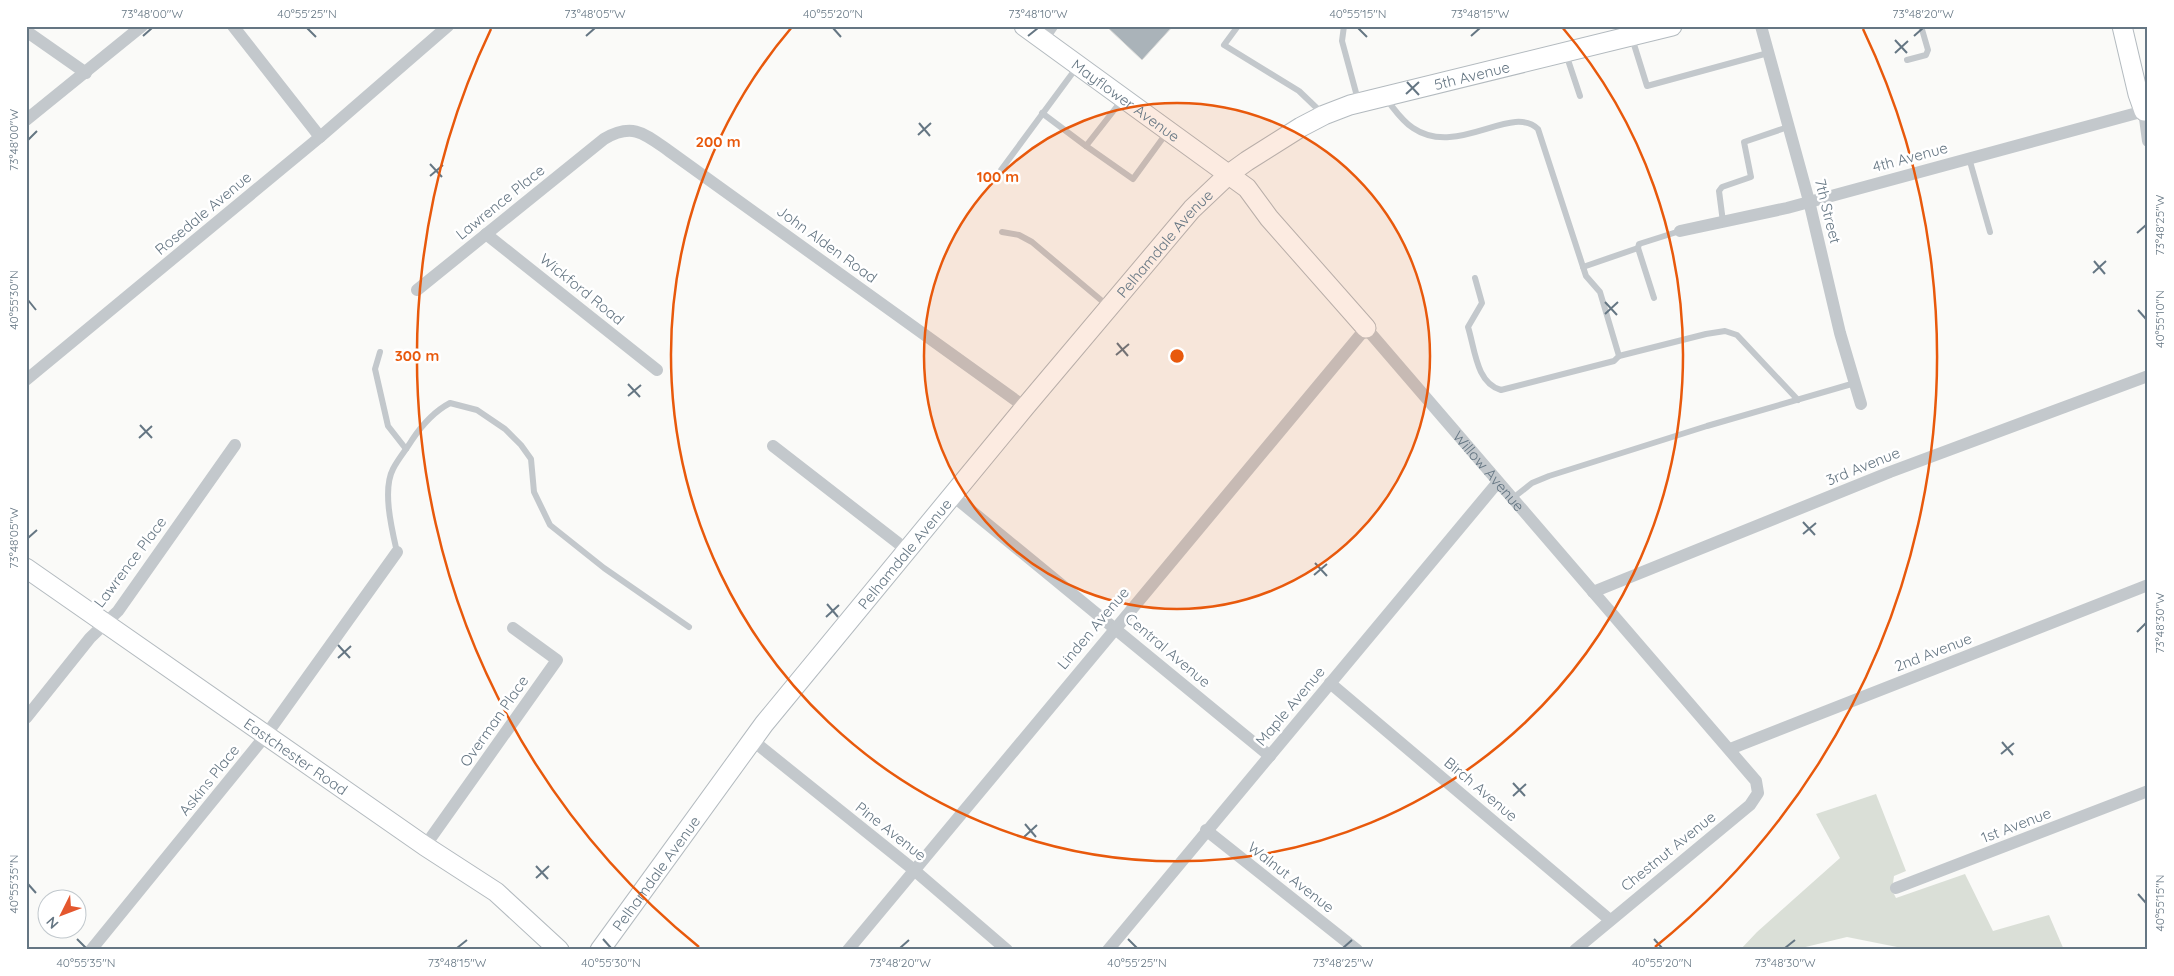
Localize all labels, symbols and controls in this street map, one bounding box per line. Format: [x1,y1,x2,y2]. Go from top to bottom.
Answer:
text: 73°48'00"W [121,6,183,21]
text: 40°55'25"N [277,6,337,21]
text: 73°48'05"W [564,6,626,21]
text: 40°55'20"N [803,6,863,21]
text: 73°48'10"W [1008,6,1068,21]
text: 40°55'15"N [1329,6,1387,21]
text: 73°48'15"W [1451,6,1510,21]
text: 73°48'20"W [1892,6,1954,21]
street label: Mayflower Avenue [1068,54,1184,146]
street label: 5th Avenue [1432,57,1512,94]
text: 73°48'00"W [6,109,21,171]
text: 200 m [696,132,741,151]
street label: 4th Avenue [1870,138,1950,176]
street label: Lawrence Place [452,160,548,244]
street label: Rosedale Avenue [151,167,255,259]
text: 100 m [977,167,1019,186]
street label: 7th Street [1811,176,1845,246]
street label: Pelhamdale Avenue [1112,185,1217,301]
text: 73°48'25"W [2152,194,2167,255]
street label: John Alden Road [773,201,881,287]
street label: Wickford Road [536,249,628,329]
text: 40°55'30"N [6,270,21,330]
text: 40°55'10"N [2152,290,2167,348]
text: 300 m [395,346,439,365]
centre of rings [1168,347,1186,365]
street label: Willow Avenue [1449,427,1529,515]
street label: 3rd Avenue [1823,443,1903,489]
street label: Pelhamdale Avenue [853,494,955,613]
text: 73°48'05"W [6,507,21,569]
street label: Lawrence Place [90,513,170,611]
street label: Linden Avenue [1053,583,1133,673]
text: 73°48'30"W [2152,592,2167,654]
street label: Central Avenue [1121,609,1215,691]
street label: 2nd Avenue [1892,629,1974,675]
street label: Maple Avenue [1251,662,1329,750]
street label: Overman Place [456,672,532,770]
street label: Eastchester Road [240,713,351,799]
street label: Askins Place [175,741,243,819]
street label: Birch Avenue [1440,753,1522,825]
street label: Pine Avenue [852,797,930,865]
street label: 1st Avenue [1978,803,2054,847]
street label: Chestnut Avenue [1617,807,1719,895]
street label: Pelhamdale Avenue [608,812,704,934]
street label: Walnut Avenue [1244,837,1338,917]
text: 40°55'35"N [6,854,21,914]
text: 40°55'15"N [2152,874,2167,932]
north arrow [38,888,88,938]
text: N [42,913,62,933]
text: 40°55'35"N [56,955,116,970]
text: 73°48'15"W [428,955,487,970]
text: 40°55'30"N [581,955,641,970]
text: 73°48'20"W [869,955,931,970]
text: 40°55'25"N [1107,955,1167,970]
text: 73°48'25"W [1313,955,1374,970]
text: 40°55'20"N [1632,955,1692,970]
text: 73°48'30"W [1754,955,1816,970]

